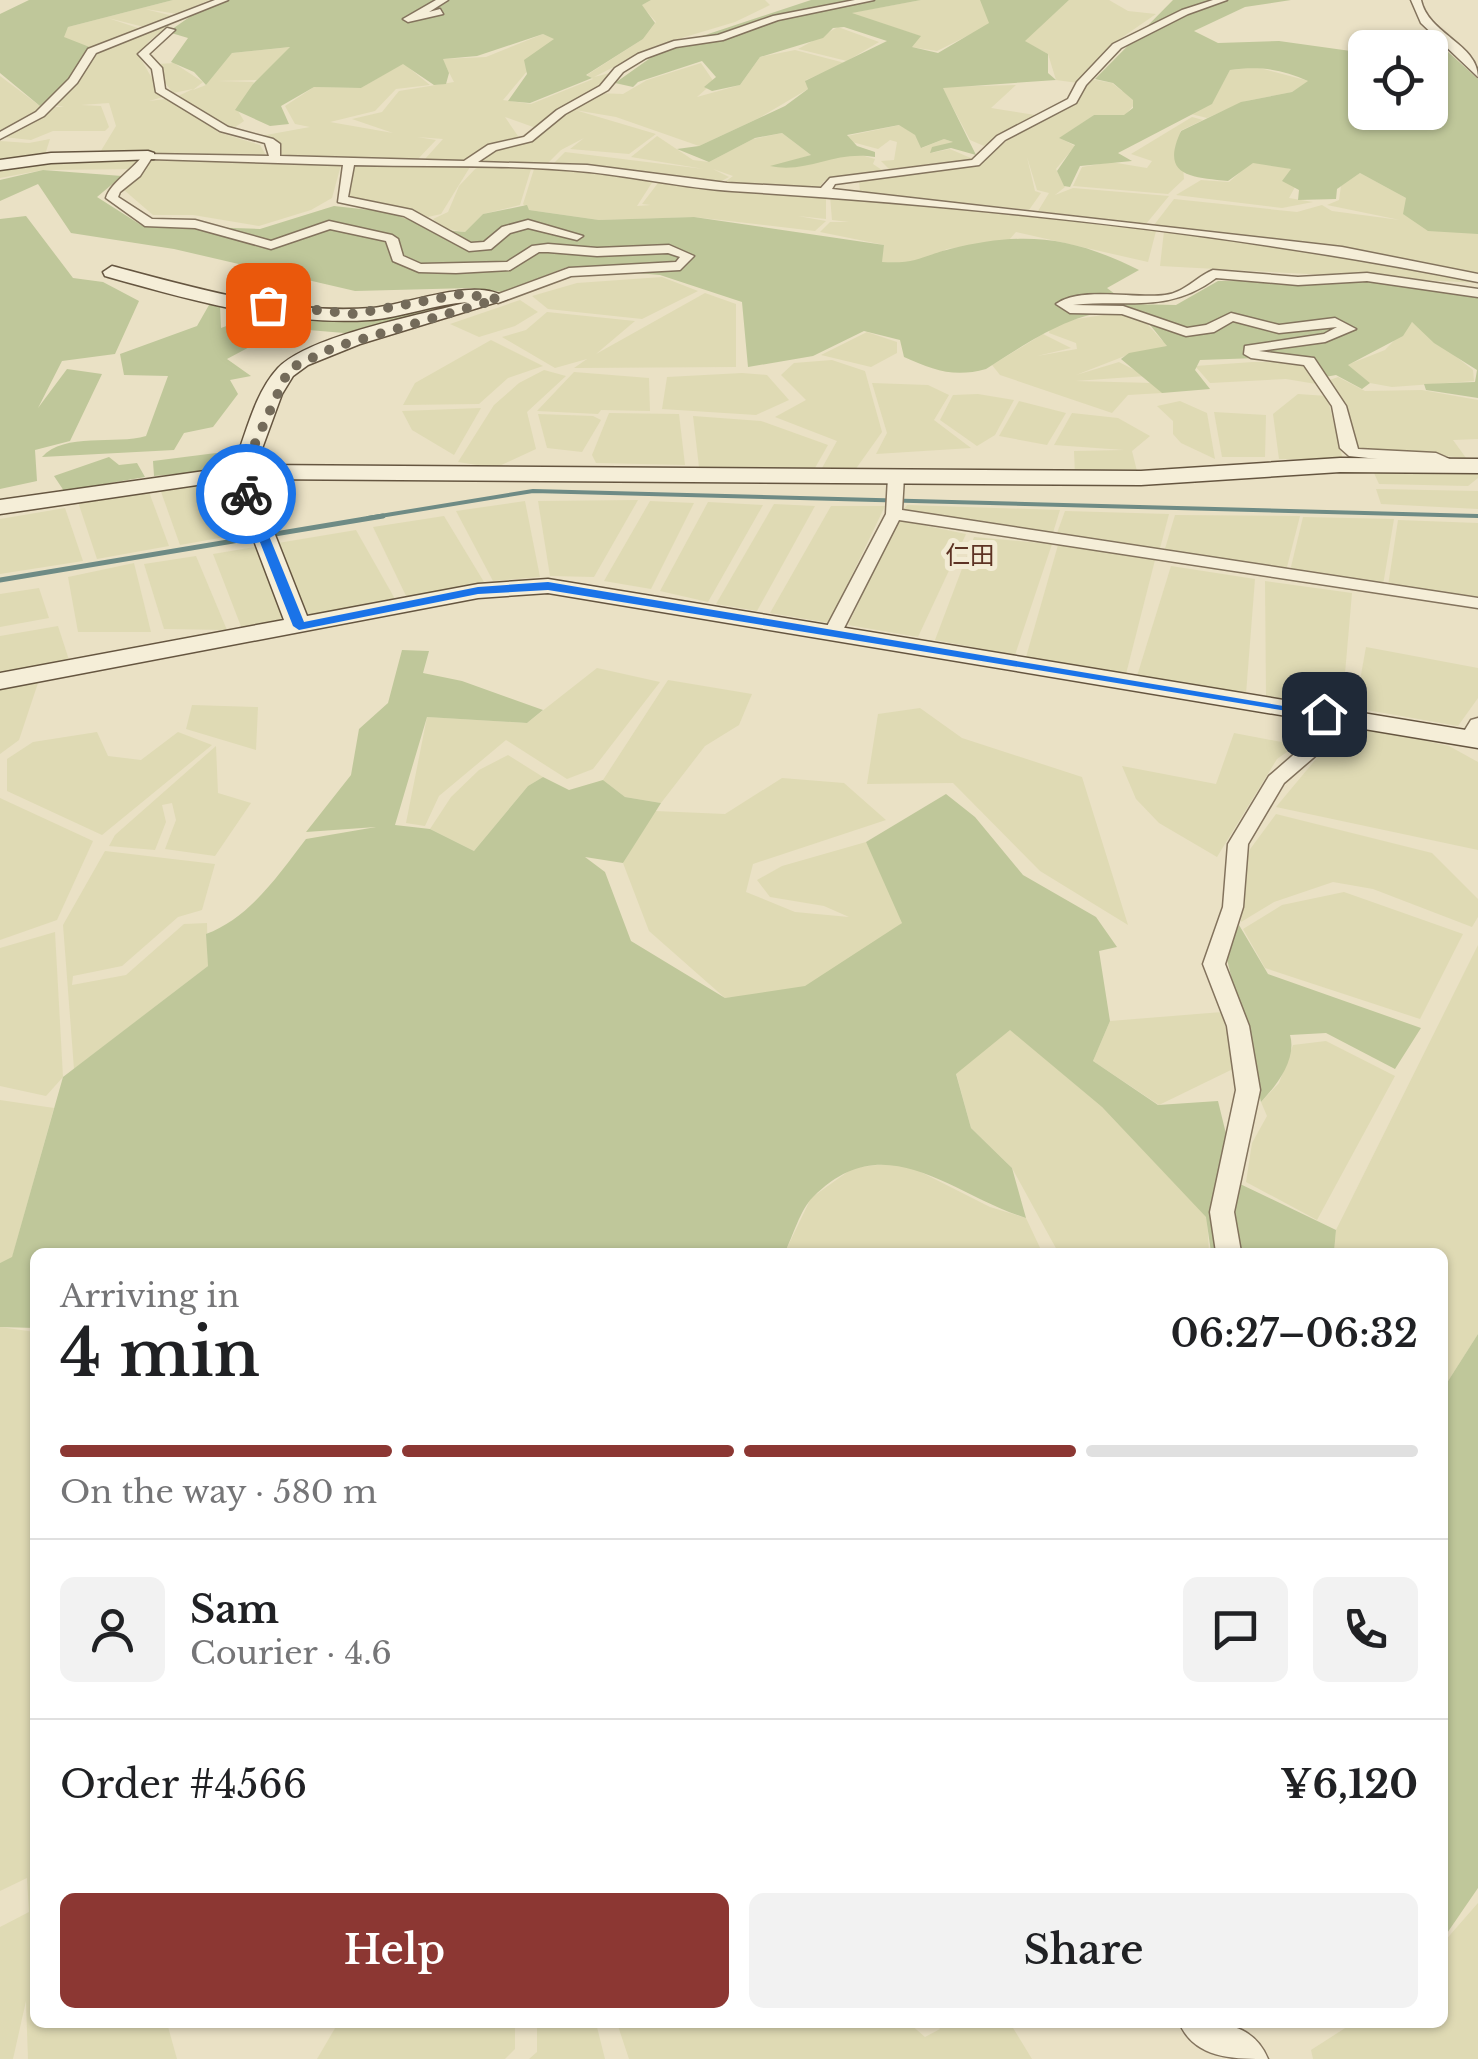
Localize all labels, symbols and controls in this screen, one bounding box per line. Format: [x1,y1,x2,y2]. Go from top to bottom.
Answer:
map controls [1348,30,1448,130]
button: locate [1348,30,1448,130]
pin [226,263,311,348]
icon: bag [241,278,296,333]
courier [196,444,296,544]
icon: bike [219,467,274,522]
district label: 仁田 [945,540,995,571]
pin [1282,672,1367,757]
icon: home [1297,687,1352,742]
text: Arriving in [60,1276,239,1316]
text: 06:27–06:32 [1171,1310,1418,1357]
text: 4 min [60,1313,260,1394]
text: On the way · 580 m [60,1472,377,1512]
button: person [60,1577,165,1682]
button: chat [1183,1577,1288,1682]
button: phone [1313,1577,1418,1682]
text: Sam [190,1586,279,1633]
text: Courier · 4.6 [190,1633,392,1673]
text: Order #4566 [60,1761,307,1808]
text: ¥6,120 [1280,1761,1418,1808]
button: Help [60,1893,729,2008]
button: Share [749,1893,1418,2008]

